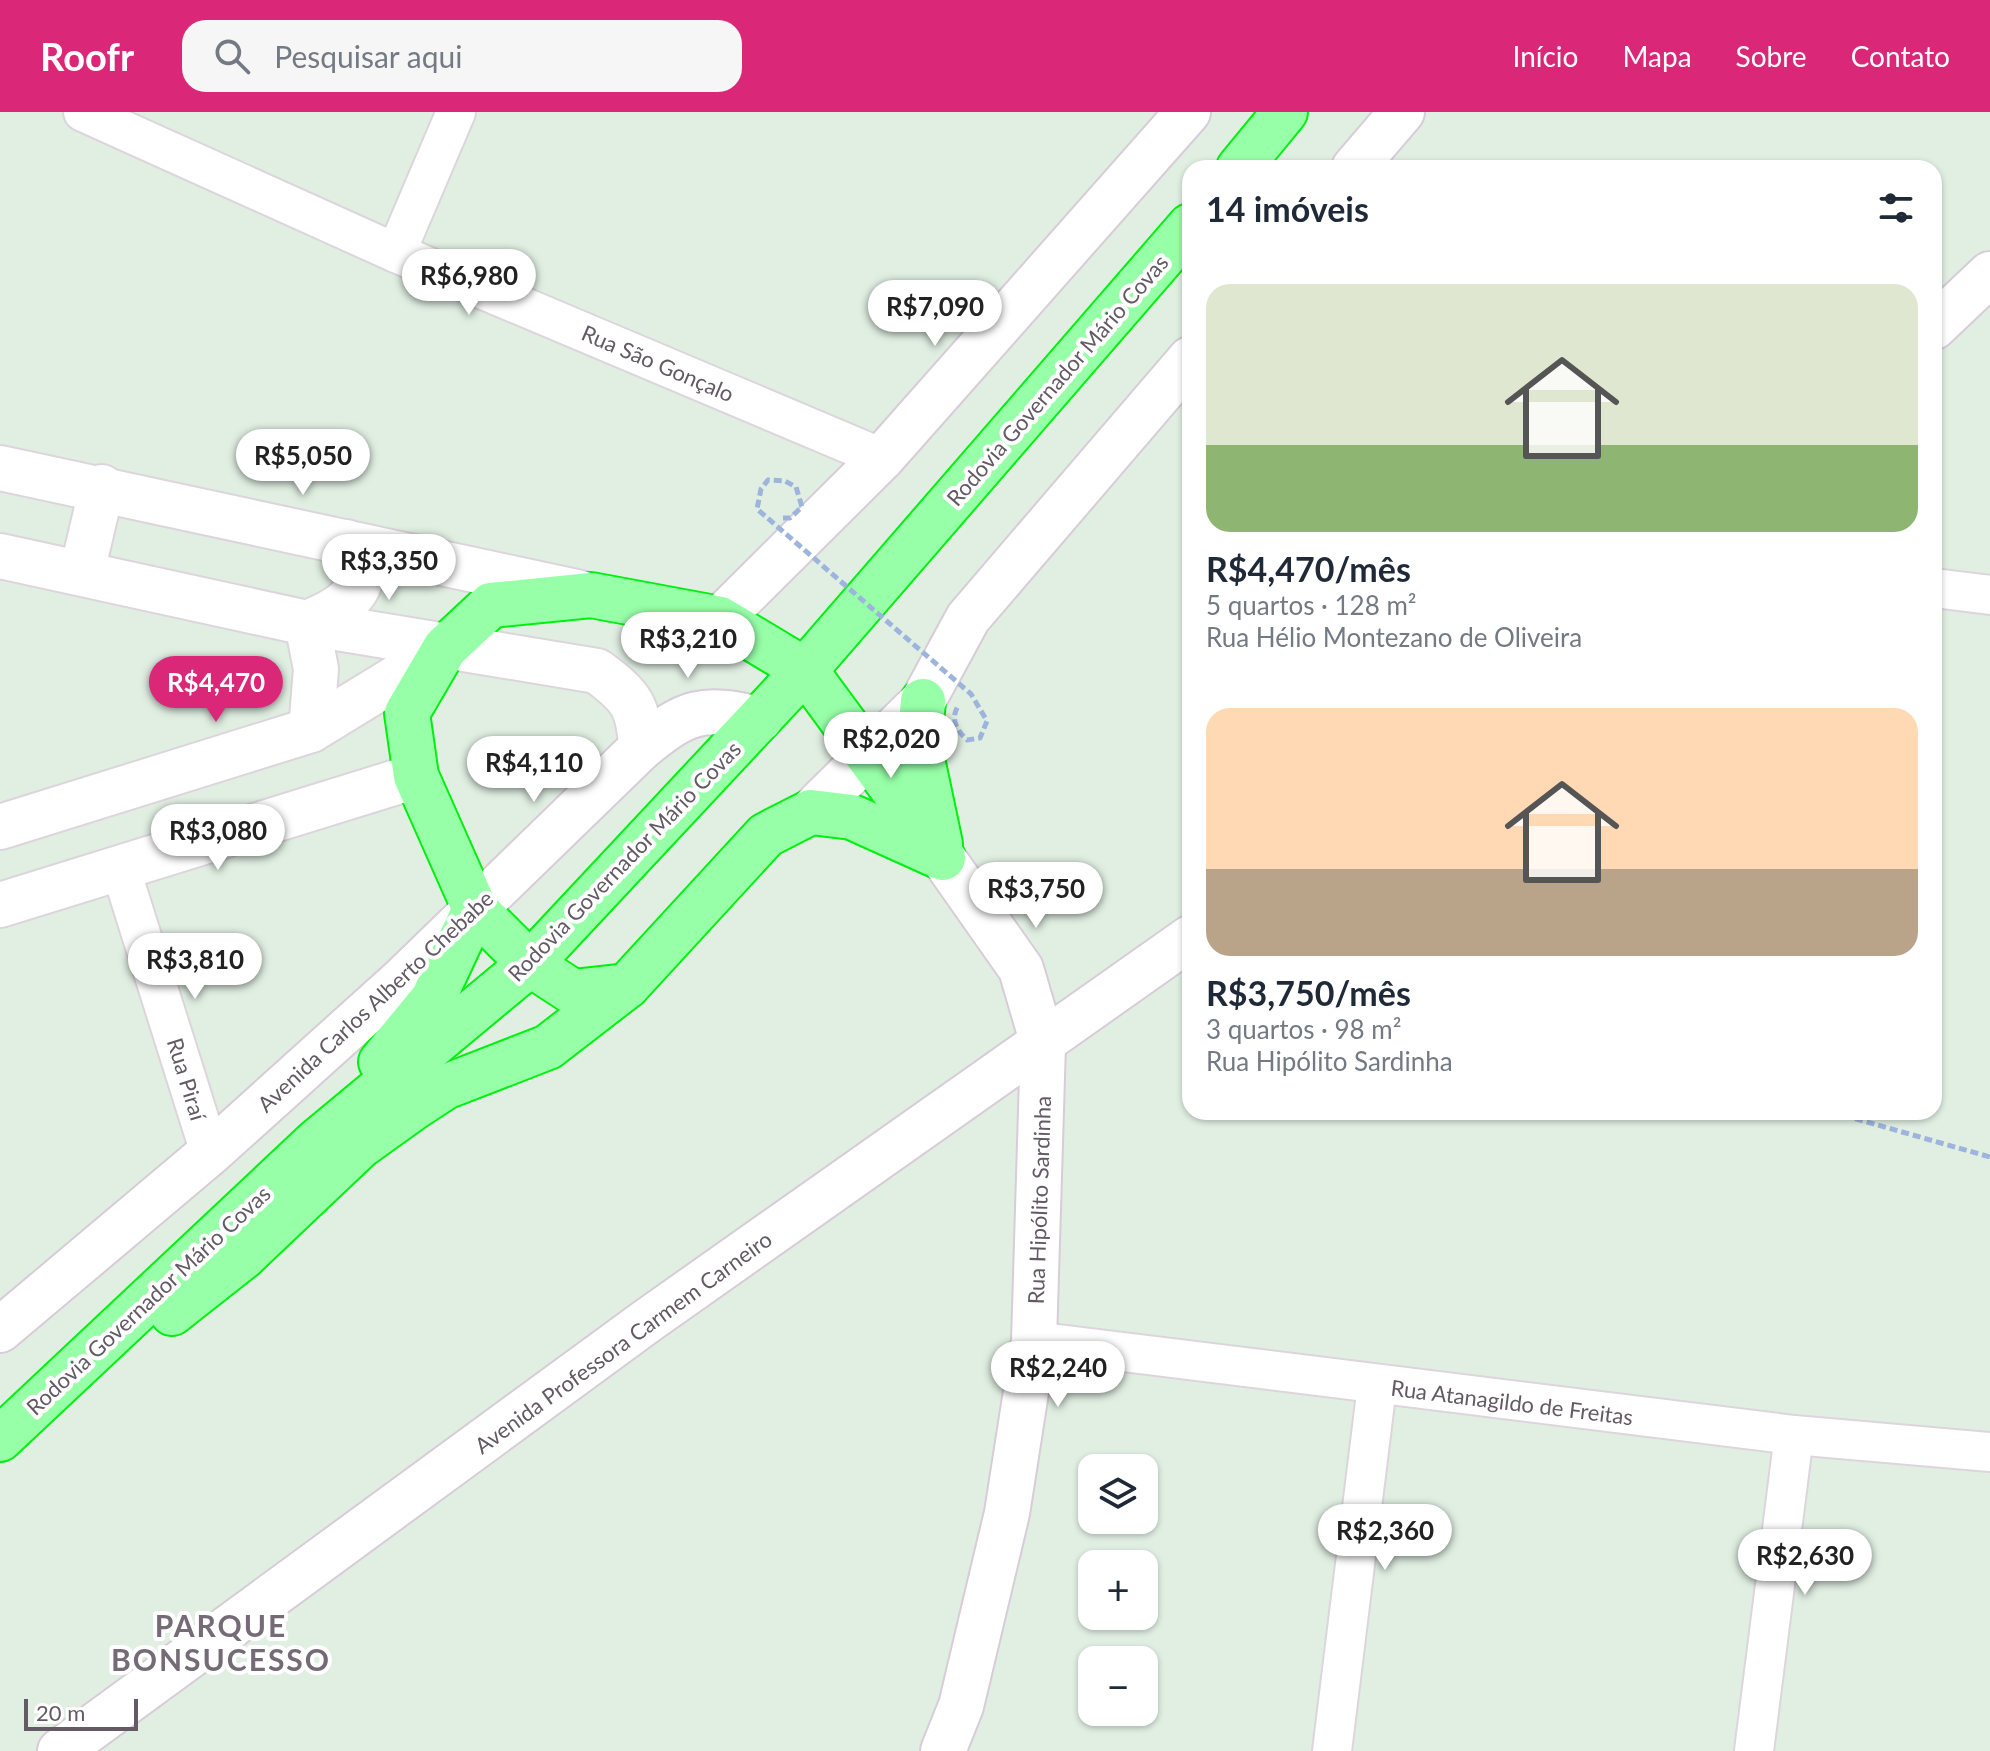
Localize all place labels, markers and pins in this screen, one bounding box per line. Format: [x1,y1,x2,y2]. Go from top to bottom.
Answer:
pin: R$6,980 [395,249,543,317]
pin: R$7,090 [861,280,1009,348]
pin: R$5,050 [229,429,377,497]
pin: R$3,350 [315,534,463,602]
pin: R$3,210 [614,612,762,680]
pin: R$4,470 [142,656,290,724]
pin: R$2,020 [817,712,965,780]
pin: R$4,110 [460,736,608,804]
pin: R$3,080 [144,804,292,872]
pin: R$3,750 [962,862,1110,930]
pin: R$3,810 [121,933,269,1001]
pin: R$2,240 [984,1341,1132,1409]
pin: R$2,360 [1311,1504,1459,1572]
pin: R$2,630 [1731,1529,1879,1597]

